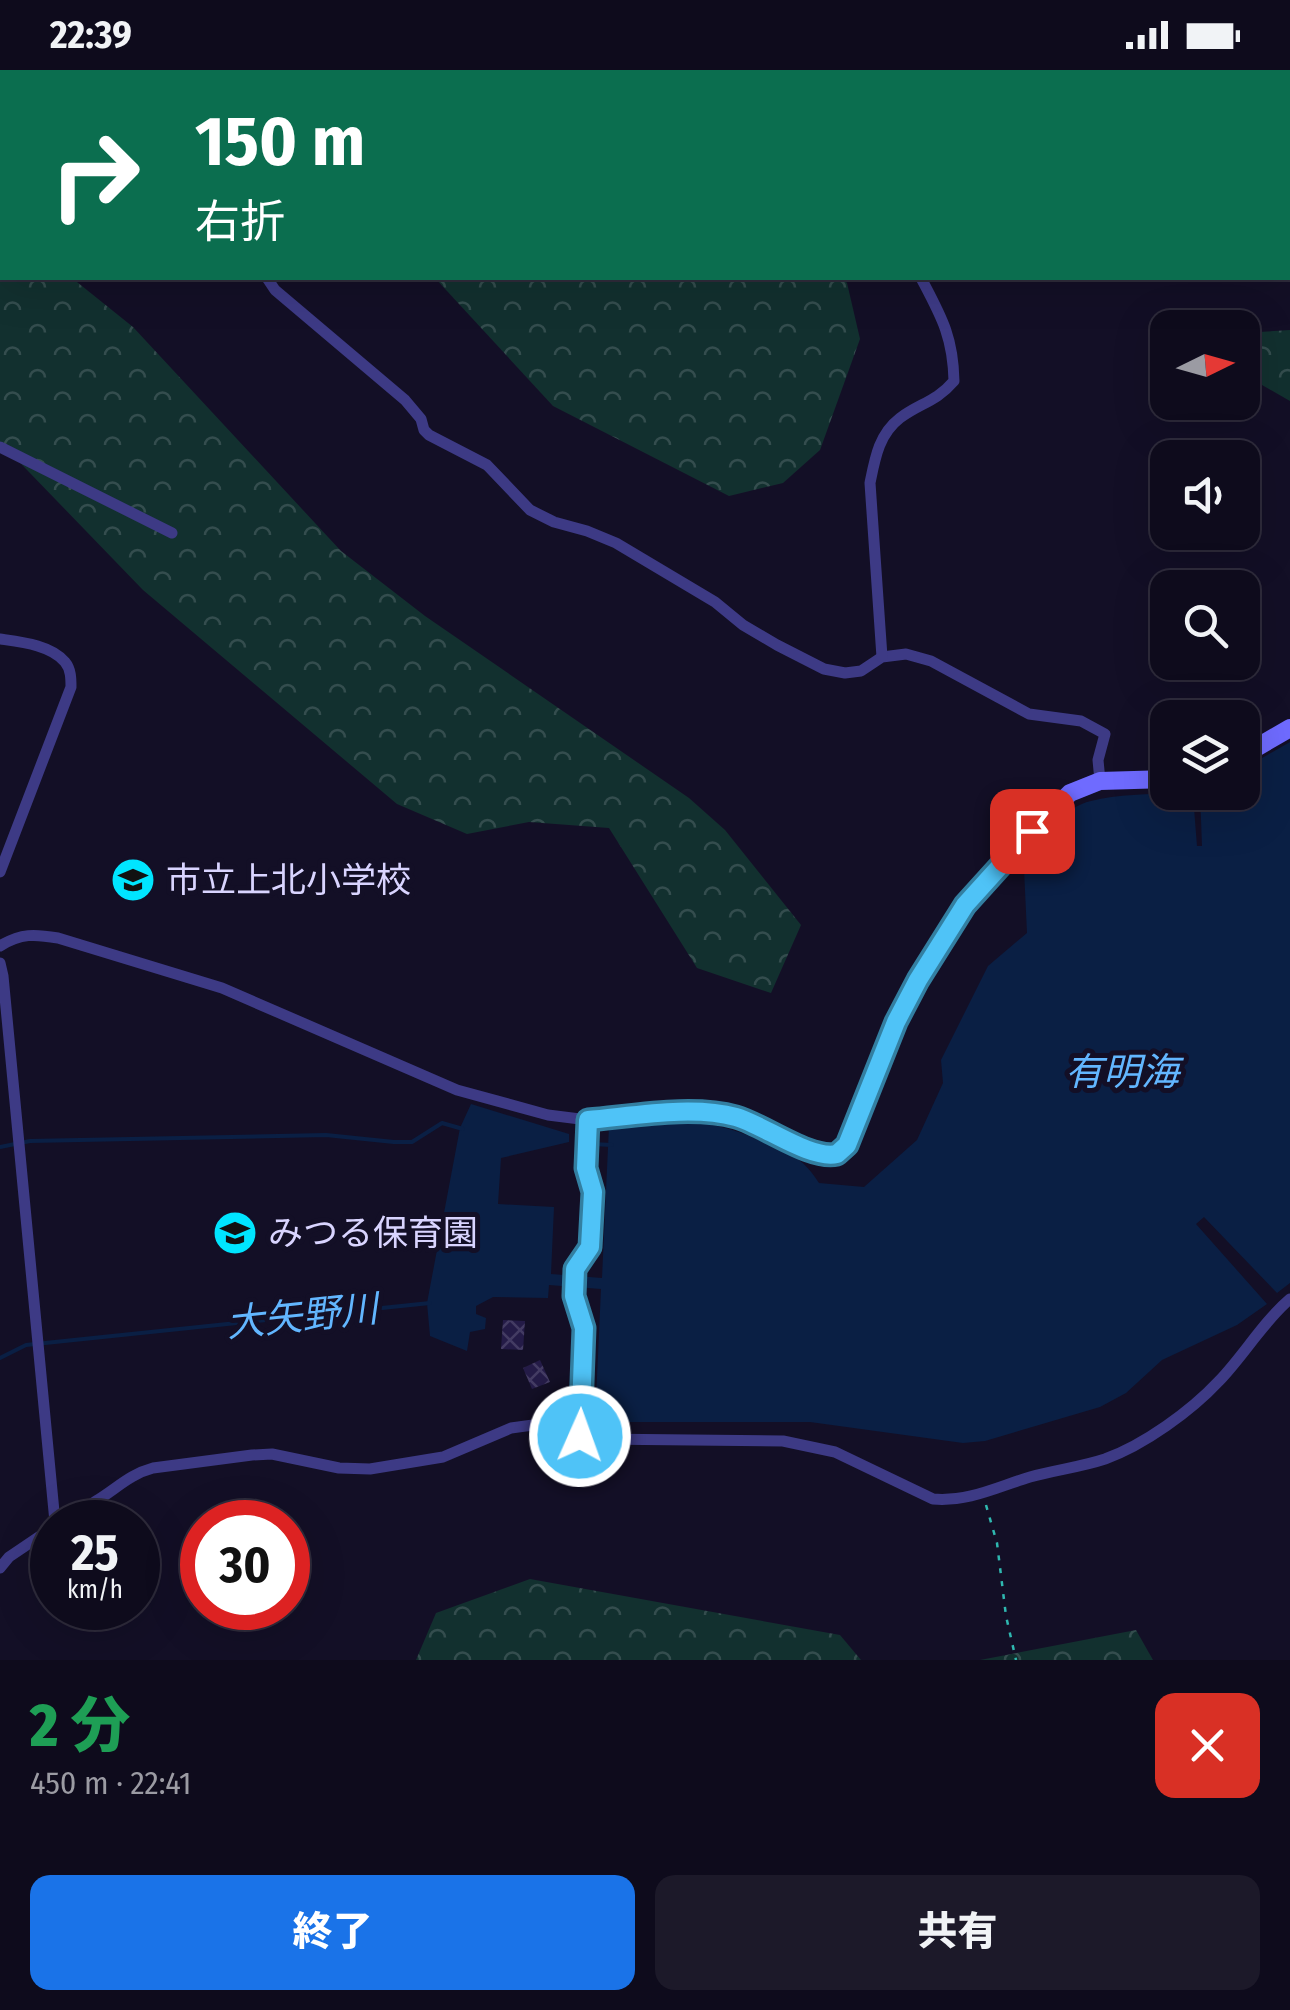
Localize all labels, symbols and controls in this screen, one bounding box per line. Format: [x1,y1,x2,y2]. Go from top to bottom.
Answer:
text: 22:39 [50,12,132,58]
text: 150 m [195,100,365,184]
icon: right [30,110,160,240]
text: 右折 [195,195,285,249]
north arrow [1150,310,1260,420]
map controls [1150,310,1260,810]
button: sound [1150,440,1260,550]
button: search [1150,570,1260,680]
button: layers [1150,700,1260,810]
pin [990,789,1075,874]
icon: arrive [1005,804,1060,859]
school or university icon: 市立上北小学校 [110,857,156,903]
place label: 市立上北小学校 [166,859,411,901]
water label: 有明海 [1065,1049,1184,1095]
school or university icon: みつる保育園 [212,1210,258,1256]
place label: みつる保育園 [268,1212,478,1254]
water label: 大矢野川 [224,1285,384,1347]
position arrow [528,1384,632,1488]
speed limit sign: 30 [180,1500,310,1630]
text: 25 [71,1523,119,1583]
text: km/h [67,1575,123,1605]
text: 2 分 [30,1690,130,1762]
button: close [1155,1693,1260,1798]
text: 450 m · 22:41 [30,1764,192,1802]
button: 終了 [30,1875,635,1990]
button: 共有 [655,1875,1260,1990]

